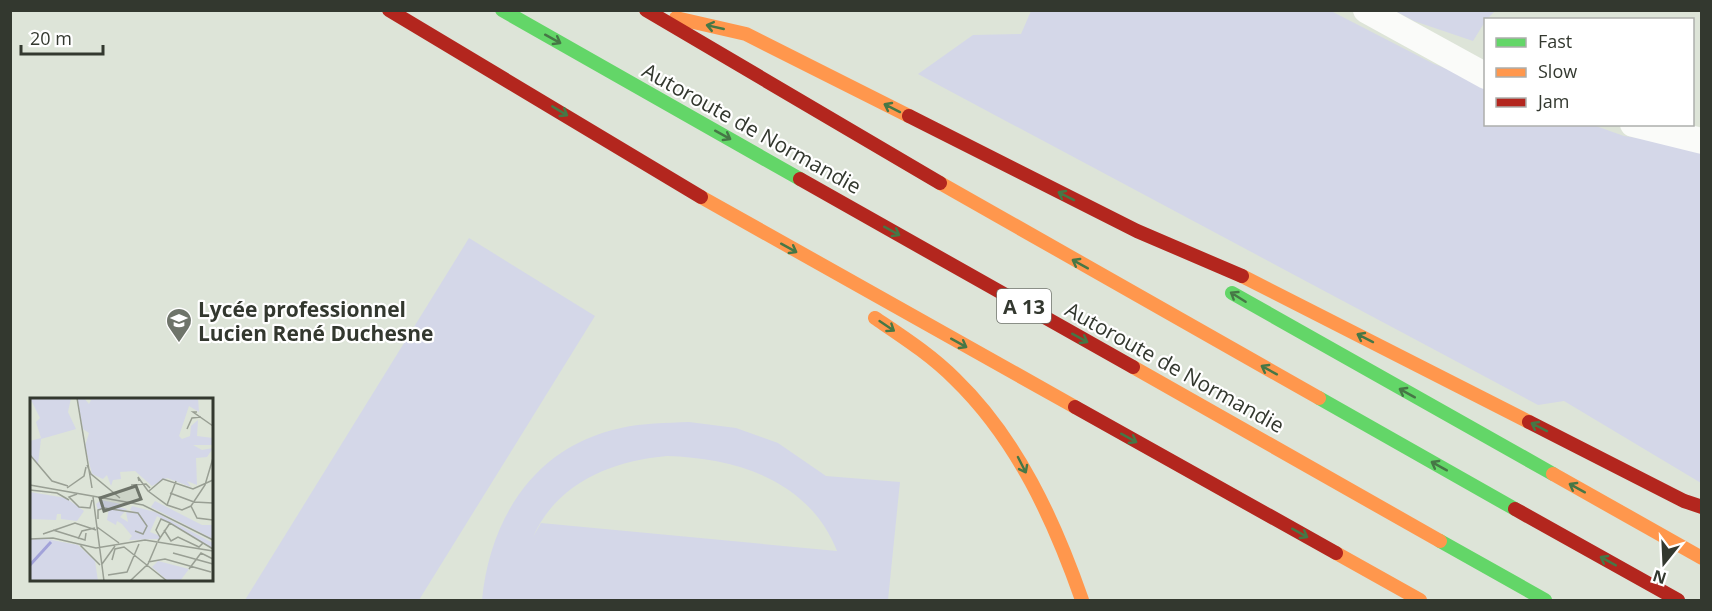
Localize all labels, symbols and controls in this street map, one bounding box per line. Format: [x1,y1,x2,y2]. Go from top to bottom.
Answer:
scale bar [21,18,104,56]
legend [1484,18,1694,126]
one-way arrow [706,21,726,32]
text: 20 m [30,26,72,50]
text: Fast [1538,29,1572,53]
one-way arrow [544,33,561,45]
street label: Autoroute de Normandie [638,56,866,200]
text: Slow [1538,59,1577,83]
text: Jam [1536,89,1570,113]
one-way arrow [883,101,901,113]
one-way arrow [551,106,568,118]
one-way arrow [714,129,731,141]
one-way arrow [1057,189,1075,201]
one-way arrow [883,226,901,237]
one-way arrow [780,242,797,254]
one-way arrow [1072,258,1090,269]
road number: A 13 [997,289,1051,323]
one-way arrow [1229,290,1246,303]
place label: Lycée professionnel Lucien René Duchesne [198,295,433,347]
street label: Autoroute de Normandie [1061,295,1289,439]
school or university icon: Lycée professionnel Lucien René Duchesne [164,306,194,344]
one-way arrow [878,320,895,332]
one-way arrow [1072,332,1089,344]
one-way arrow [1357,332,1374,344]
one-way arrow [950,337,967,349]
one-way arrow [1260,364,1278,375]
one-way arrow [1399,387,1416,399]
inset map [30,398,213,581]
one-way arrow [1530,420,1548,432]
one-way arrow [1120,433,1138,444]
one-way arrow [1017,455,1028,473]
one-way arrow [1430,460,1448,471]
one-way arrow [1569,482,1586,494]
one-way arrow [1291,527,1308,539]
north arrow [1634,533,1694,593]
one-way arrow [1600,555,1617,567]
text: N [1650,565,1669,590]

